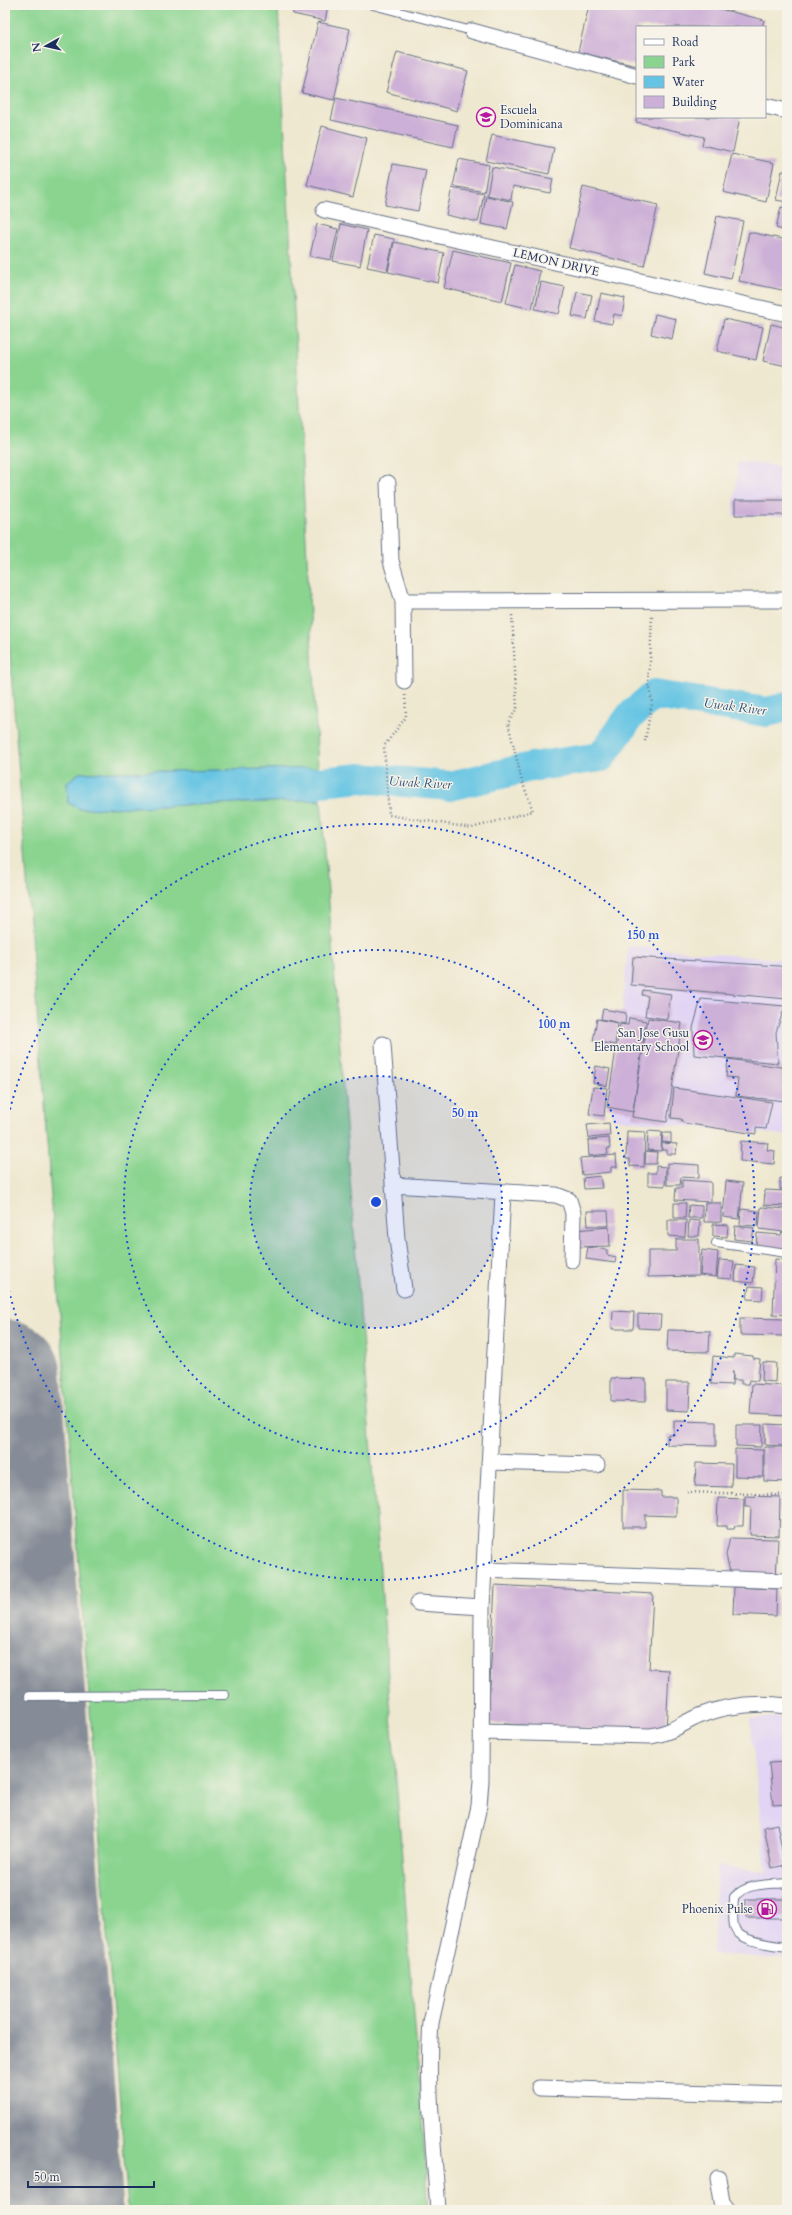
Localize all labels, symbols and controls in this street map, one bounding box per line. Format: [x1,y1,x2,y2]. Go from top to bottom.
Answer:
north arrow [26,26,66,66]
legend [636,26,766,118]
text: Road [672,34,699,50]
text: N [28,41,45,53]
text: Park [672,54,696,70]
text: Water [671,74,705,90]
text: Building [672,94,717,110]
place label: Escuela Dominicana [500,102,563,132]
school or university icon: Escuela Dominicana [475,106,497,128]
street label: LEMON DRIVE [511,244,601,280]
water label: Uwak River [702,694,768,720]
water label: Uwak River [388,772,453,794]
text: 150 m [627,927,660,943]
text: 100 m [538,1016,571,1032]
place label: San Jose Gusu Elementary School [594,1025,689,1055]
school or university icon: San Jose Gusu Elementary School [692,1029,714,1051]
text: 50 m [452,1105,479,1121]
centre of rings [369,1195,383,1209]
fuel station icon: Phoenix Pulse [756,1898,778,1920]
place label: Phoenix Pulse [682,1901,753,1917]
scale bar [28,2163,154,2189]
text: 50 m [34,2169,61,2185]

